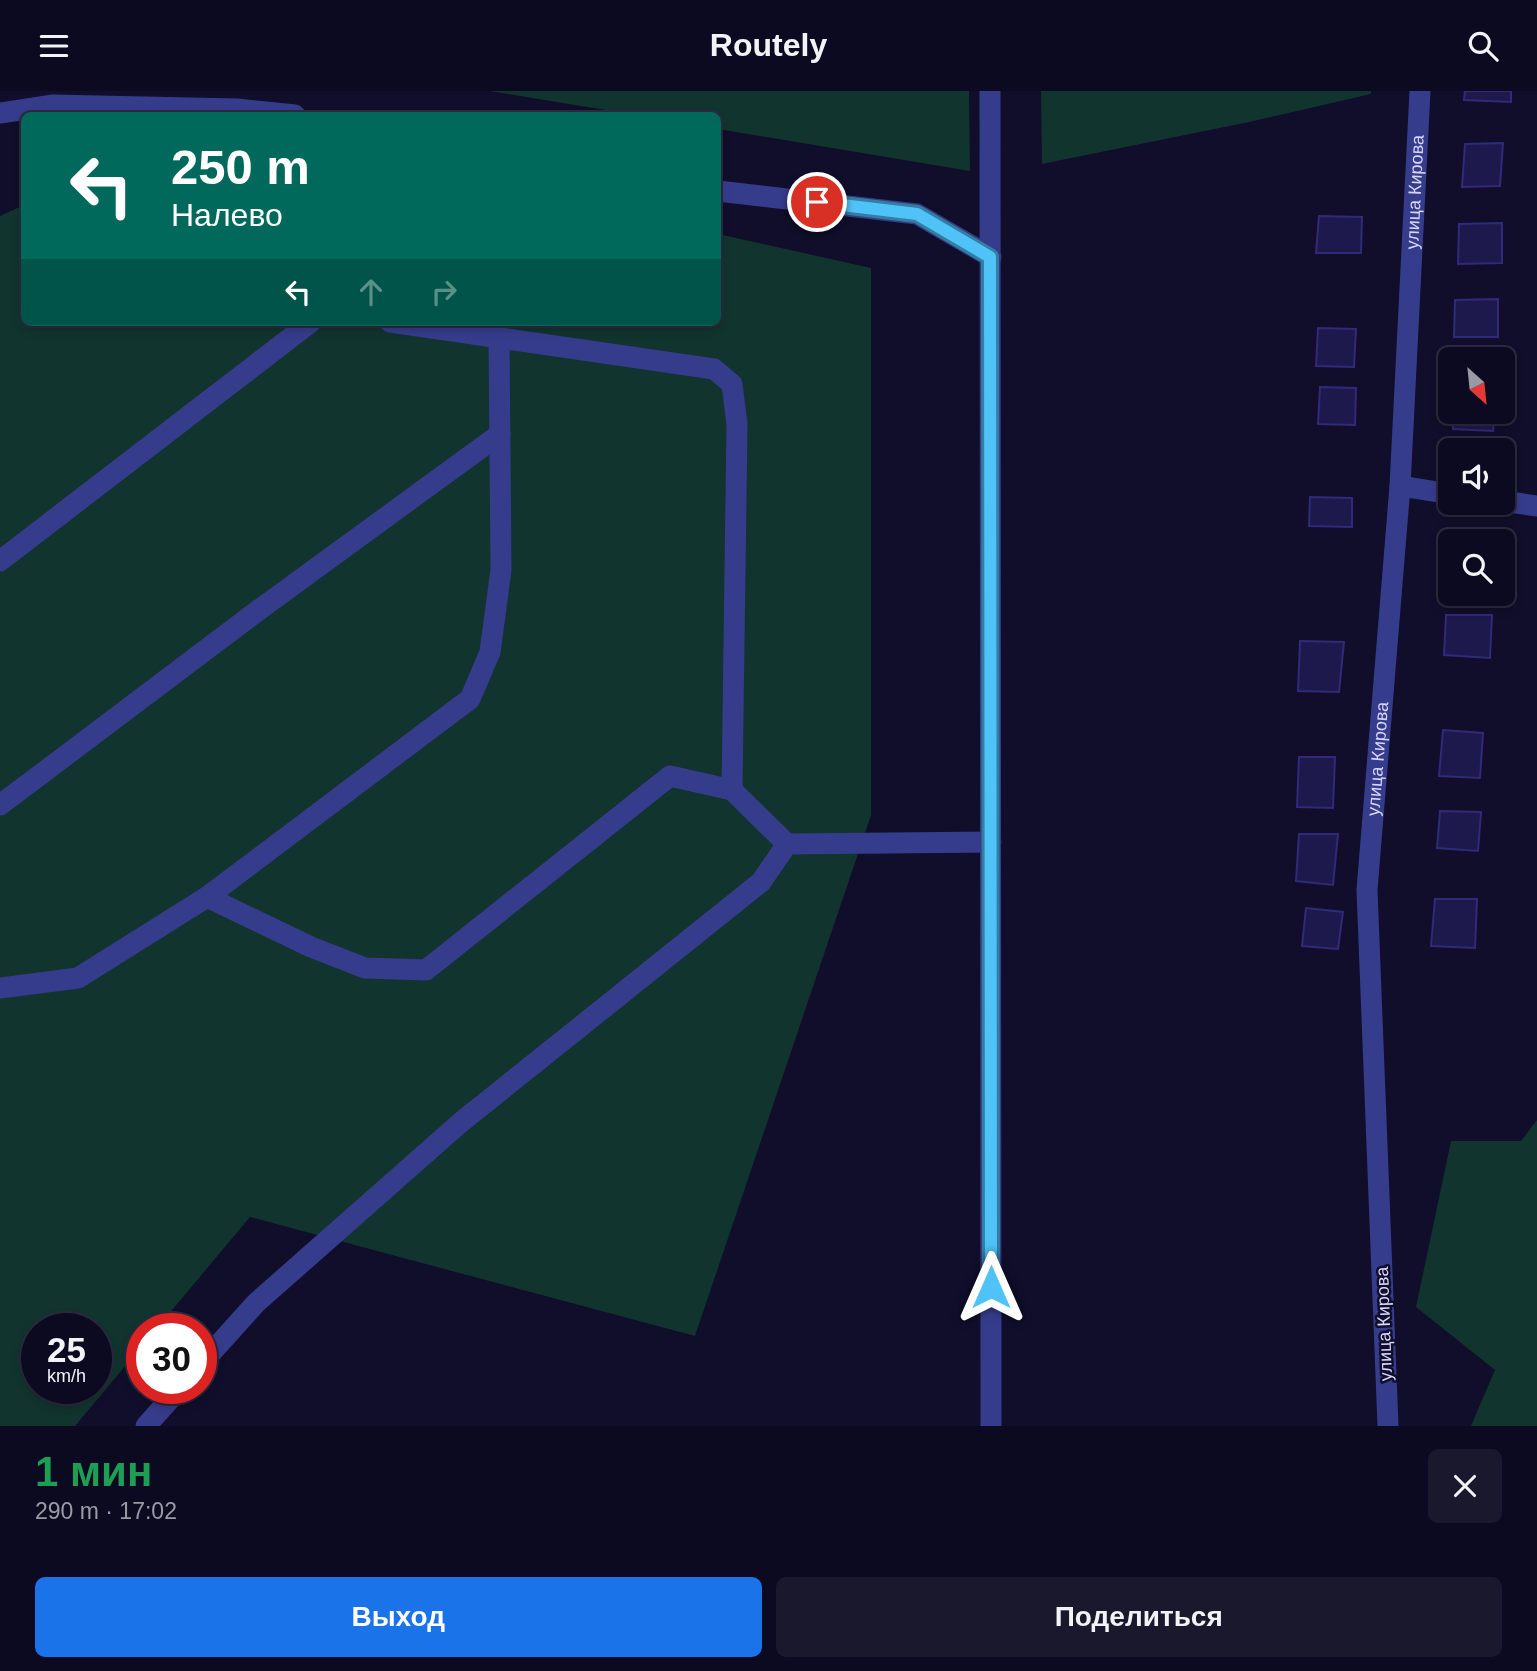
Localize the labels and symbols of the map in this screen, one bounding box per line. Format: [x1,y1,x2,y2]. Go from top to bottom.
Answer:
street label: улица Кирова [1402,133,1428,250]
pin [787,172,847,232]
north arrow [1438,347,1516,423]
street label: улица Кирова [1363,700,1392,817]
position arrow [954,1250,1028,1324]
street label: улица Кирова [1372,1265,1396,1382]
speed limit sign: 30 [126,1313,217,1404]

